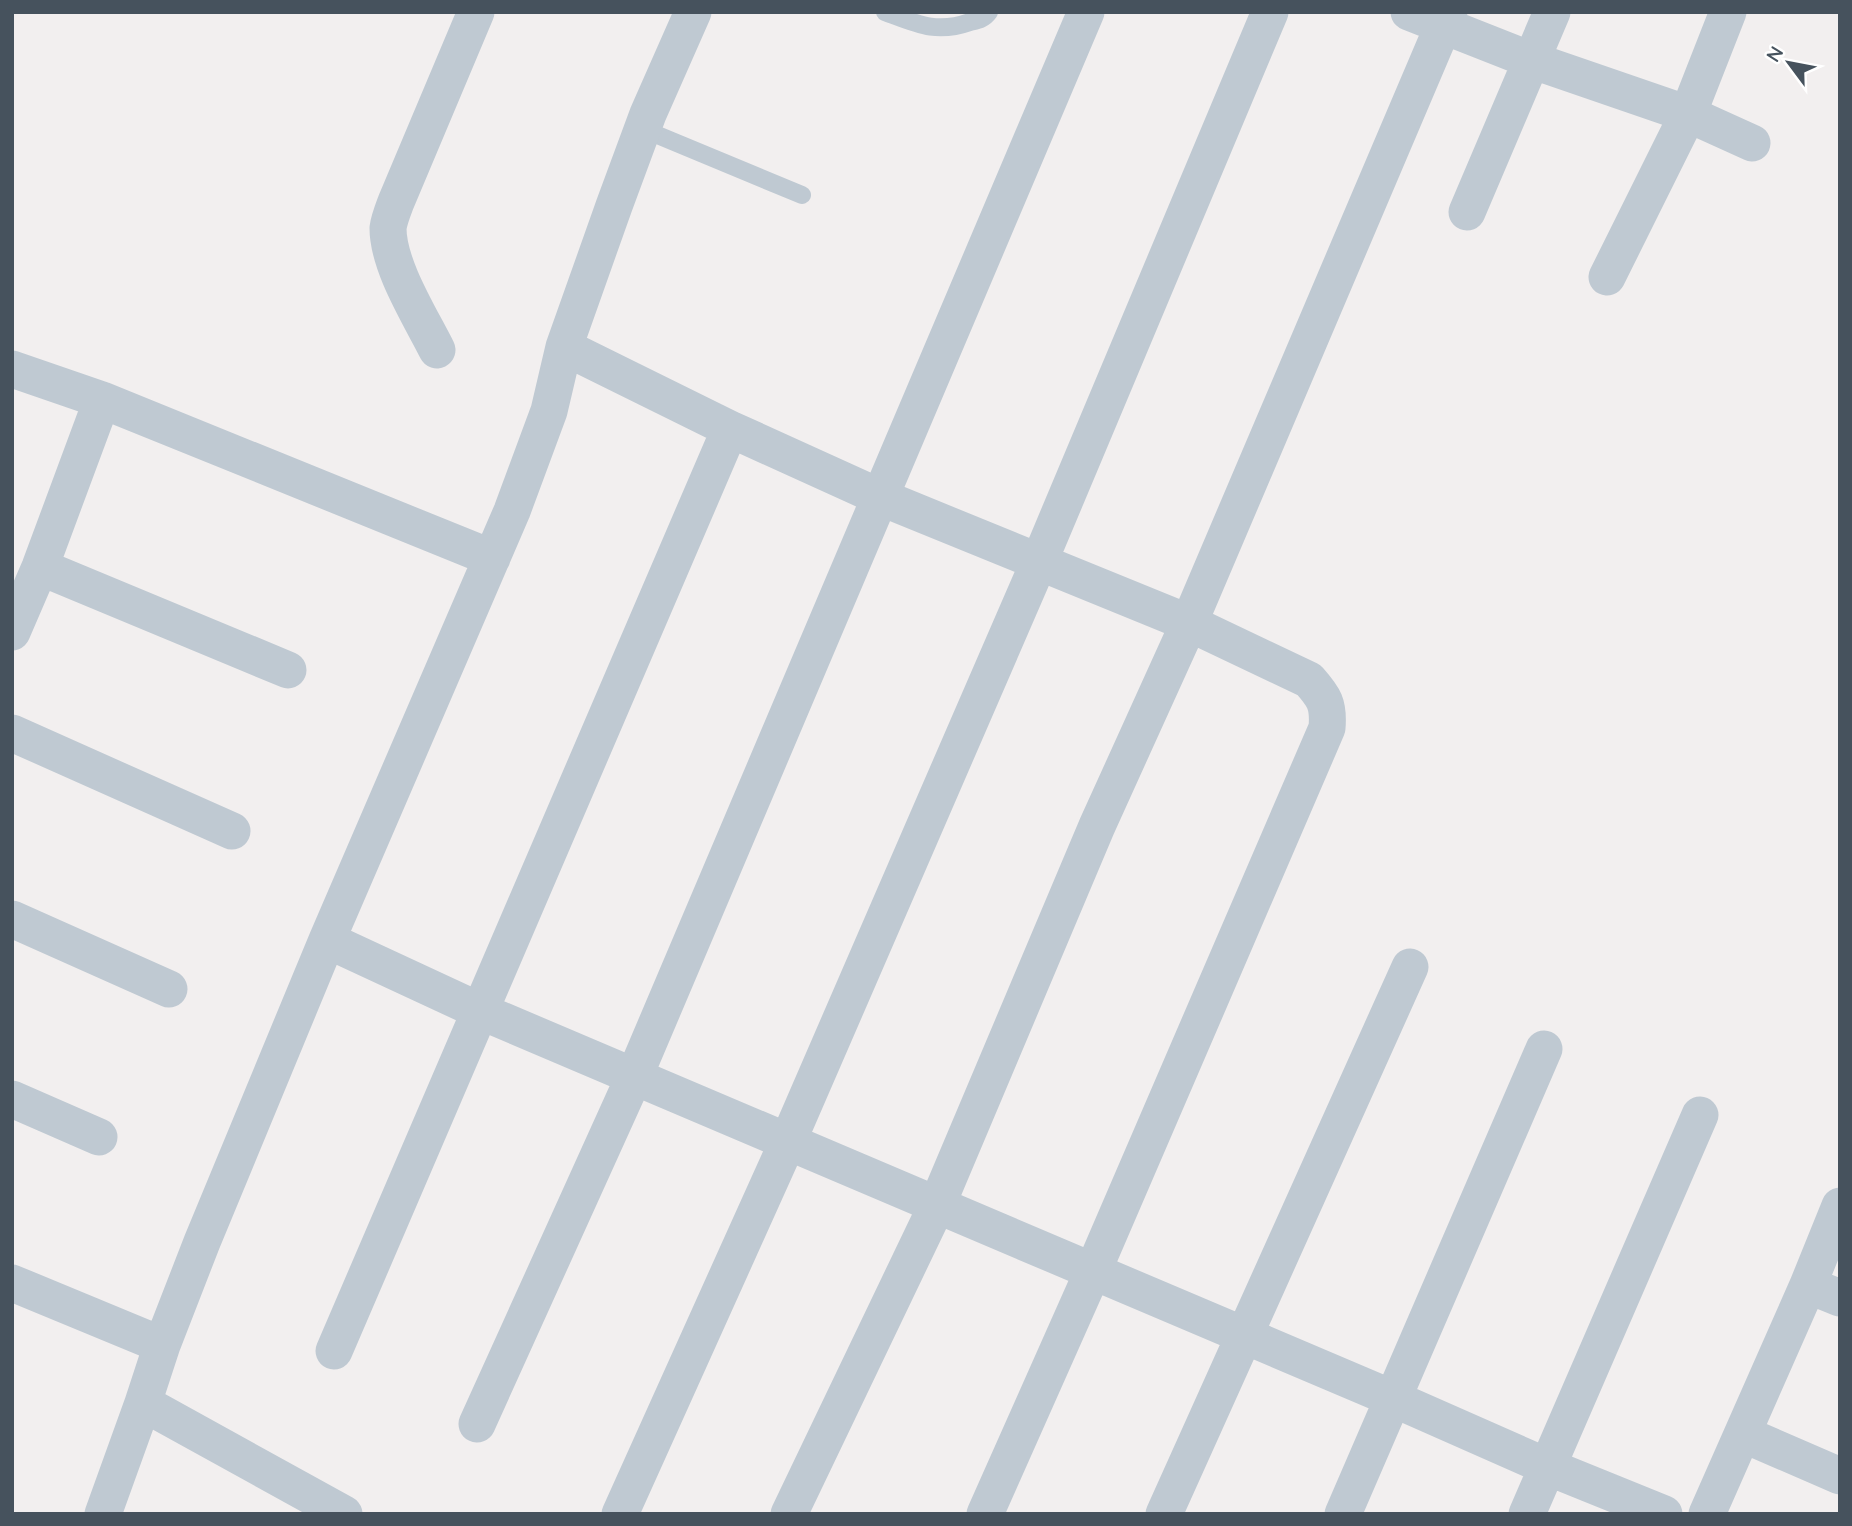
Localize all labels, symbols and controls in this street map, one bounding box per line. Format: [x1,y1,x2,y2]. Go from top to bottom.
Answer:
north arrow [1754,28,1824,98]
text: N [1761,42,1788,66]

